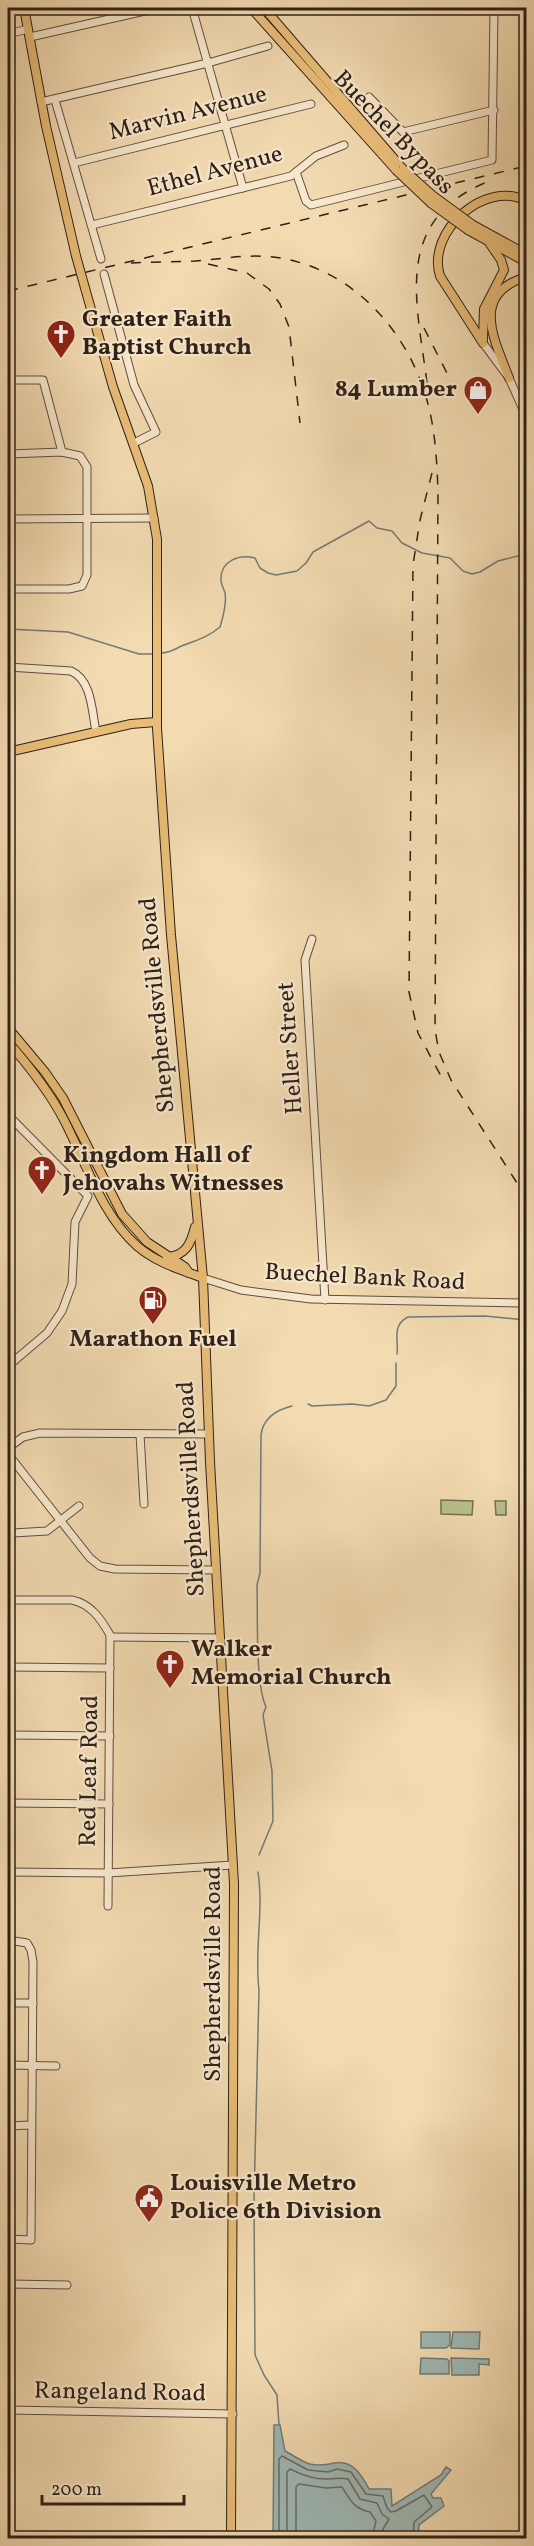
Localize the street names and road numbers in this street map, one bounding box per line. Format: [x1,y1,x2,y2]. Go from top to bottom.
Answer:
street label: Buechel Bypass [325,63,461,203]
street label: Marvin Avenue [105,78,271,150]
street label: Ethel Avenue [143,138,287,206]
street label: Shepherdsville Road [132,896,184,1114]
street label: Heller Street [269,981,313,1115]
street label: Buechel Bank Road [264,1256,466,1300]
street label: Shepherdsville Road [169,1380,215,1598]
street label: Red Leaf Road [72,1695,108,1847]
street label: Shepherdsville Road [197,1866,231,2082]
street label: Rangeland Road [34,2374,206,2412]

